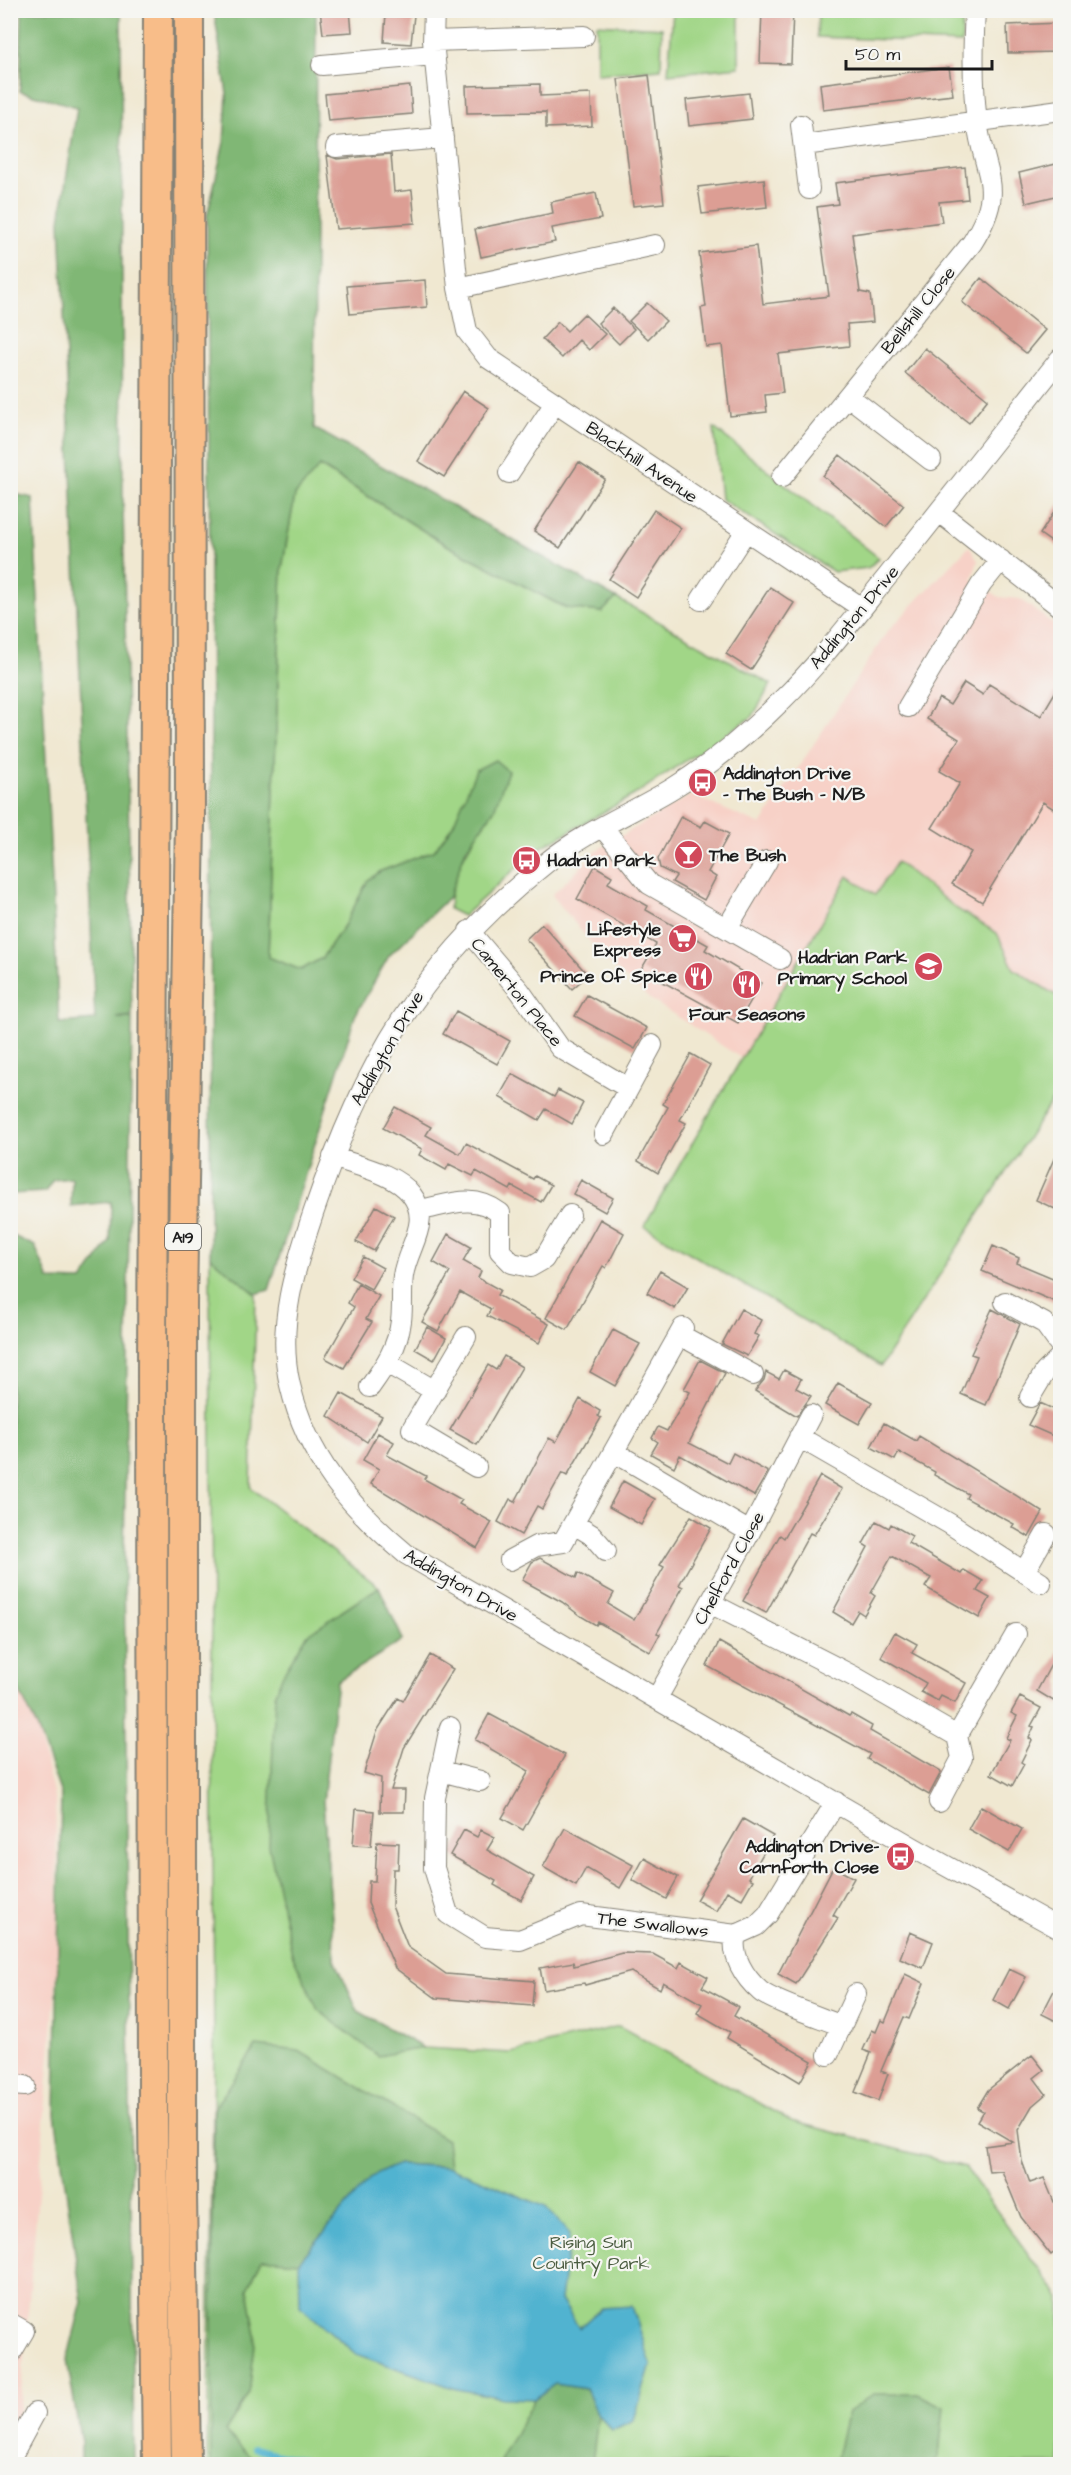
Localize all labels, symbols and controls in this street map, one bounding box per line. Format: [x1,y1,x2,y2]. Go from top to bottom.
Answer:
scale bar [846,33,992,71]
text: 50 m [855,42,900,67]
street label: Bellshill Close [875,261,962,359]
street label: Blackhill Avenue [581,416,703,509]
street label: Addington Drive [804,560,906,675]
place label: Addington Drive - The Bush - N/B [723,761,865,807]
bus stop icon: Addington Drive - The Bush - N/B [686,767,718,799]
bar icon: The Bush [672,839,704,871]
place label: The Bush [708,843,787,868]
bus stop icon: Hadrian Park [510,844,542,876]
place label: Hadrian Park [547,848,657,873]
place label: Lifestyle Express [587,917,661,963]
supermarket icon: Lifestyle Express [666,923,698,955]
street label: Camerton Place [465,932,569,1052]
place label: Hadrian Park Primary School [778,945,908,992]
school or university icon: Hadrian Park Primary School [912,951,944,983]
restaurant icon: Prince Of Spice [682,960,714,992]
place label: Prince Of Spice [540,964,677,989]
restaurant icon: Four Seasons [731,969,763,1001]
street label: Addington Drive [345,986,431,1110]
place label: Four Seasons [689,1002,805,1027]
road number: A19 [165,1224,201,1250]
street label: Chelford Close [688,1507,771,1629]
street label: Addington Drive [399,1543,523,1629]
place label: Addington Drive- Carnforth Close [740,1834,879,1880]
bus stop icon: Addington Drive- Carnforth Close [884,1840,916,1872]
street label: The Swallows [596,1905,710,1944]
park label: Rising Sun Country Park [533,2230,649,2277]

